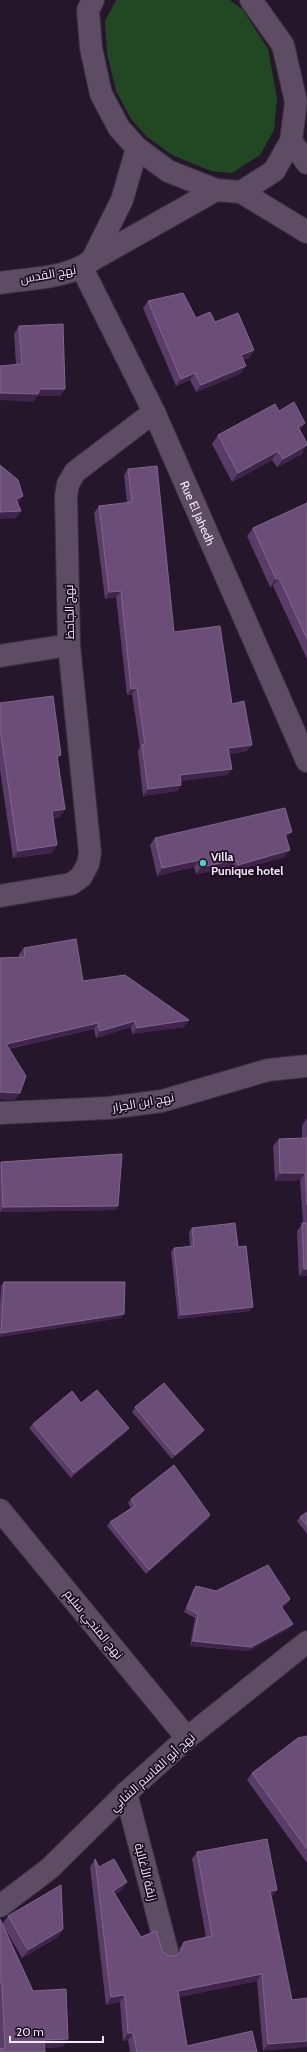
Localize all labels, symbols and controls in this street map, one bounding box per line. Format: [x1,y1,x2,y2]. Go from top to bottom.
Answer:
street label: نهج القدس [19,262,77,287]
street label: Rue El Jahedh [177,478,219,547]
street label: نهج الجاحظ [61,584,78,640]
place label: Villa Punique hotel [211,849,283,878]
marker: Villa Punique hotel [198,858,208,868]
street label: نهج ابن الجزار [110,1089,175,1116]
street label: نهج المنجي سليم [59,1586,127,1664]
street label: نهج أبو القاسم الشابي [106,1730,200,1817]
street label: زنقة الأغالبة [132,1842,160,1902]
scale bar [10,2018,103,2044]
text: 20 m [16,2024,44,2039]

